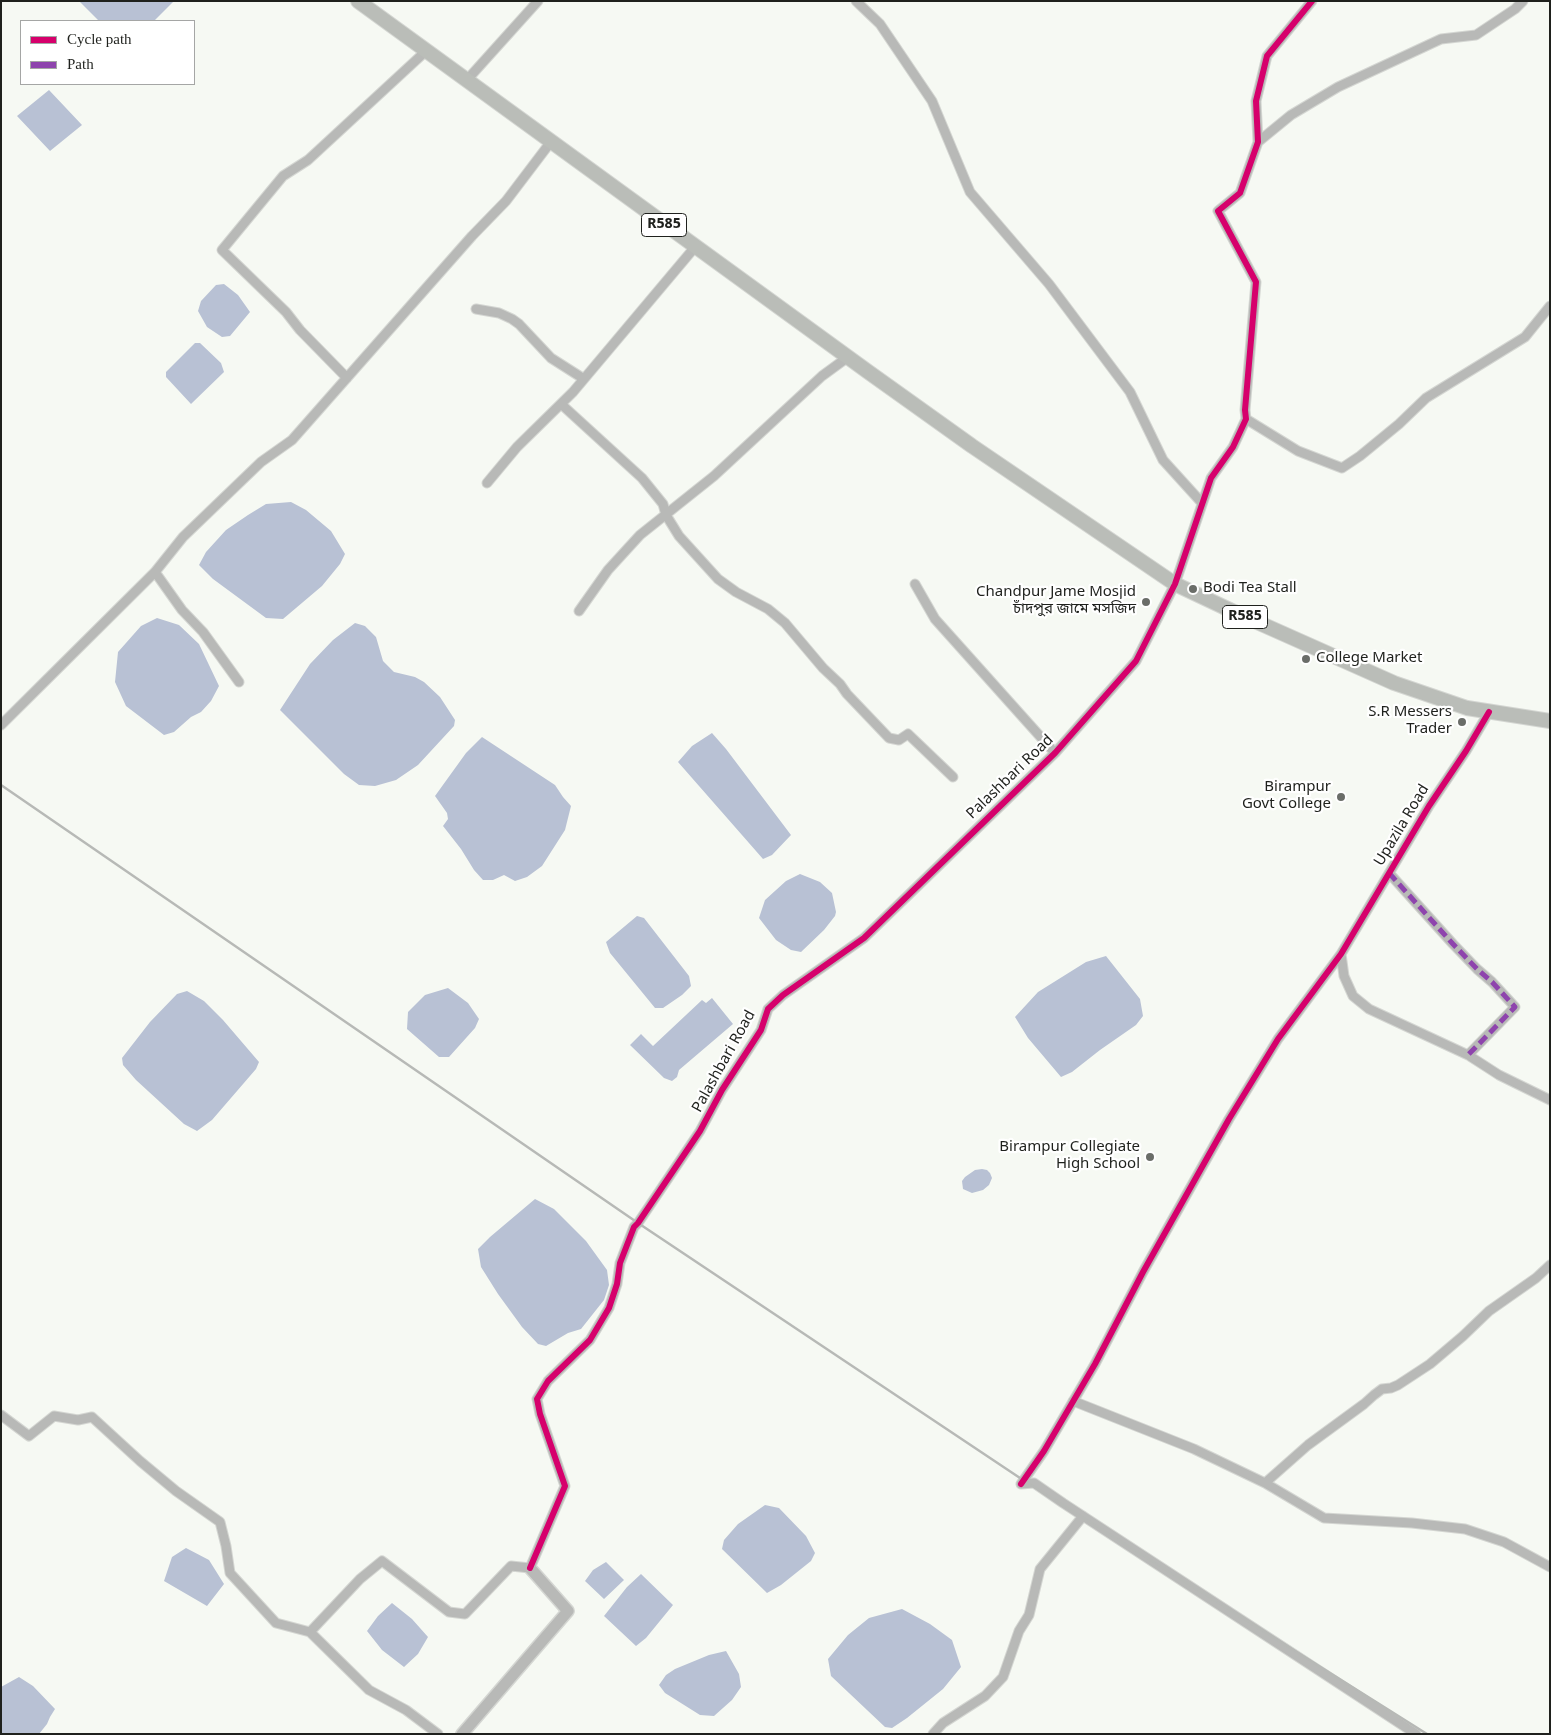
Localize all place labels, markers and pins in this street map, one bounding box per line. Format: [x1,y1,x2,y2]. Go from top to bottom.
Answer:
place label: Bodi Tea Stall [1203,580,1297,598]
marker: Bodi Tea Stall [1187,583,1199,595]
place label: Chandpur Jame Mosjid চাঁদপুর জামে মসজিদ [976,584,1136,619]
marker: Chandpur Jame Mosjid চাঁদপুর জামে মসজিদ [1140,596,1152,608]
place label: College Market [1316,650,1422,668]
marker: College Market [1300,653,1312,665]
place label: S.R Messers Trader [1368,704,1452,739]
marker: S.R Messers Trader [1456,716,1468,728]
place label: Birampur Govt College [1242,779,1331,814]
marker: Birampur Govt College [1335,791,1347,803]
place label: Birampur Collegiate High School [999,1139,1140,1174]
marker: Birampur Collegiate High School [1144,1151,1156,1163]

